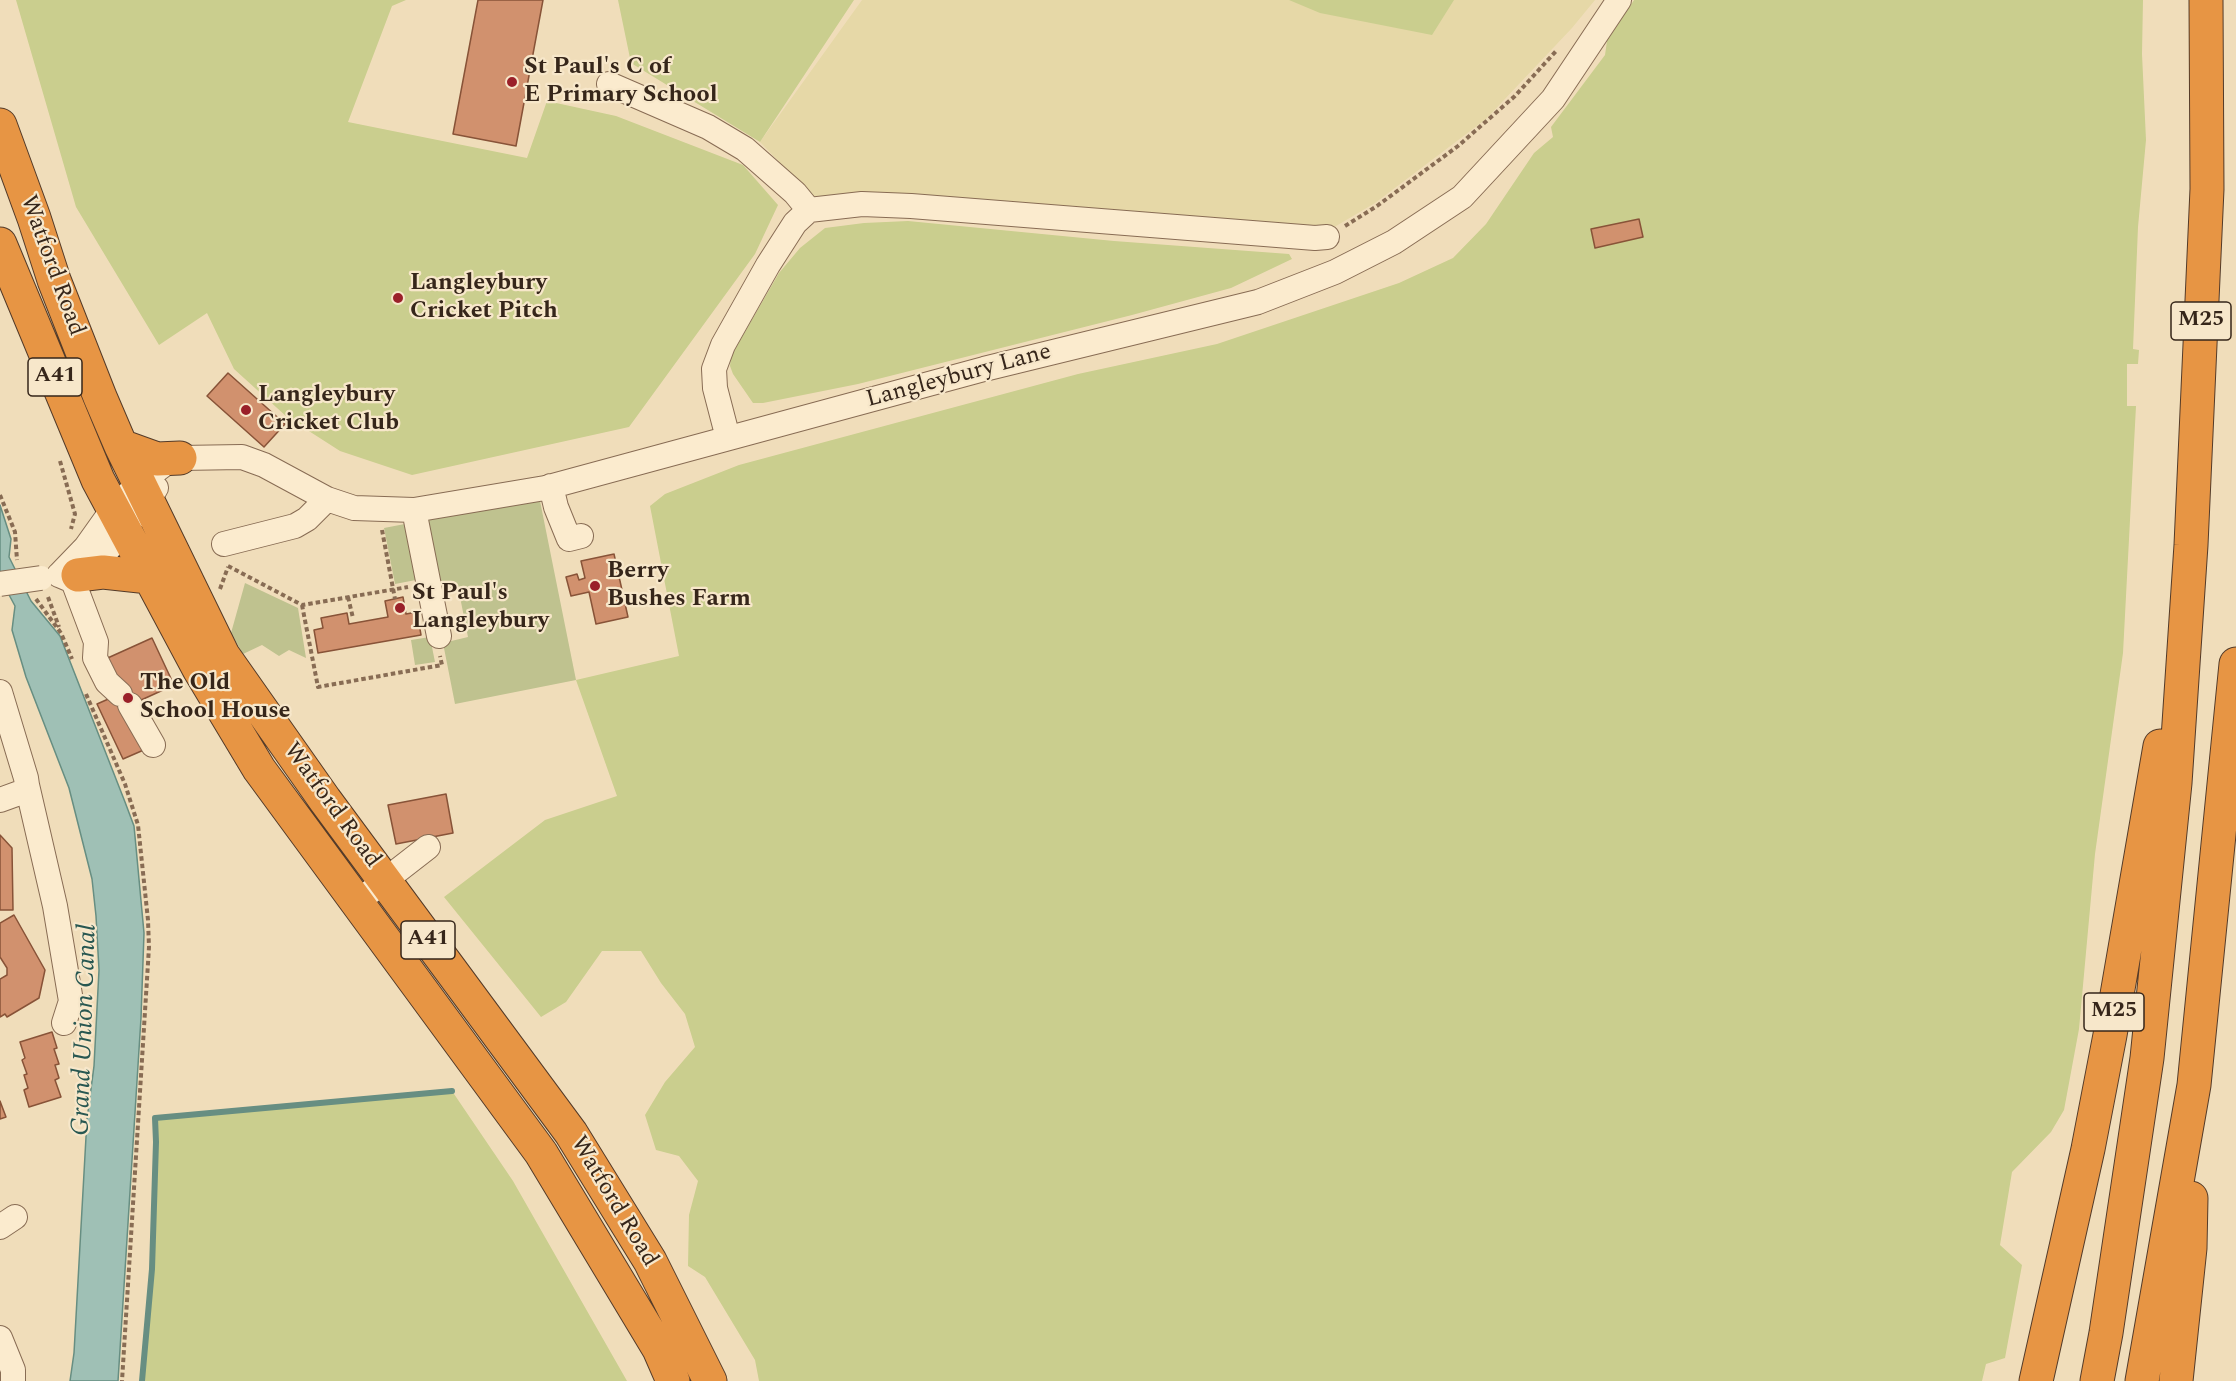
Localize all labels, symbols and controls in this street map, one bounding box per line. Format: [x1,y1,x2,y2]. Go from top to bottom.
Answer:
place label: St Paul's C of E Primary School [524,54,717,110]
marker: St Paul's C of E Primary School [505,75,519,89]
street label: Watford Road [12,192,90,340]
place label: Langleybury Cricket Pitch [410,270,558,326]
marker: Langleybury Cricket Pitch [391,291,405,305]
road number: M25 [2171,302,2231,340]
street label: Langleybury Lane [863,338,1055,416]
road number: A41 [28,358,82,396]
place label: Langleybury Cricket Club [258,382,399,438]
marker: Langleybury Cricket Club [239,403,253,417]
place label: Berry Bushes Farm [607,558,751,614]
marker: Berry Bushes Farm [588,579,602,593]
place label: St Paul's Langleybury [412,580,549,636]
marker: St Paul's Langleybury [393,601,407,615]
place label: The Old School House [140,670,291,726]
marker: The Old School House [121,691,135,705]
street label: Watford Road [276,738,386,874]
road number: A41 [401,921,455,959]
water label: Grand Union Canal [67,924,105,1136]
road number: M25 [2084,993,2144,1031]
street label: Watford Road [563,1131,663,1273]

